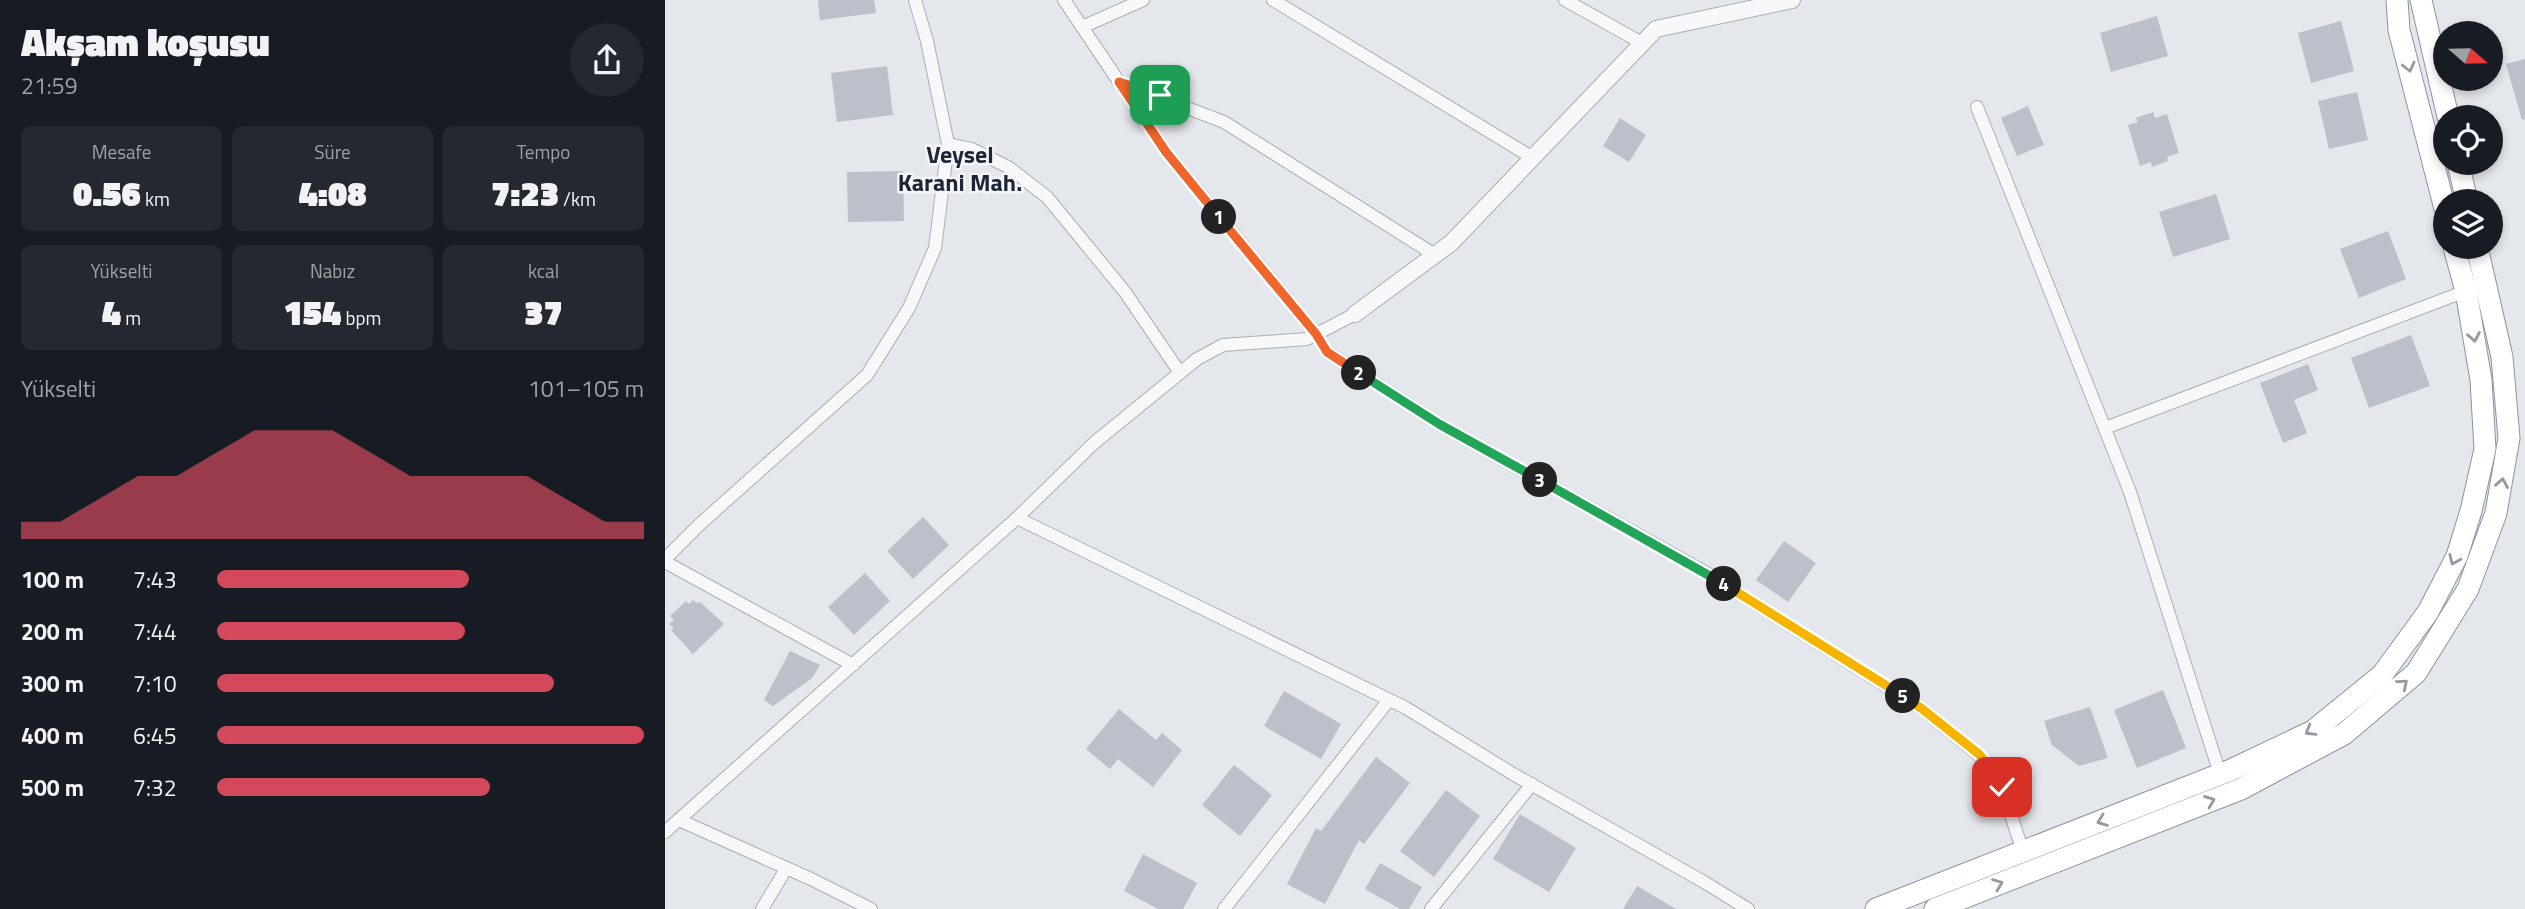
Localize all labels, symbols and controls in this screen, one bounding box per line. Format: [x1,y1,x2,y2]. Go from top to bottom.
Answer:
text: Akşam koşusu [21,13,270,71]
north arrow [2433,21,2503,91]
map controls [2433,21,2503,259]
button: share [570,23,644,97]
one-way arrow [2401,61,2415,73]
pin [1130,65,1190,125]
text: 21:59 [21,68,78,103]
icon: arrive [1141,76,1179,114]
button: locate [2433,105,2503,175]
district label: Veysel Karani Mah. [898,136,1022,200]
text: Mesafe [92,137,151,166]
text: Süre [314,137,351,166]
text: Tempo [517,137,570,166]
text: 0.56 [73,166,141,220]
text: 4:08 [299,166,366,220]
text: 7:23 [491,166,559,220]
text: km [141,184,170,213]
text: /km [559,184,596,213]
button: layers [2433,189,2503,259]
pin: 1 [1201,200,1237,234]
text: 1 [1213,202,1224,231]
text: Yükselti [91,256,152,285]
text: Nabız [310,256,355,285]
text: kcal [528,256,559,285]
text: 4 [102,285,121,339]
text: 154 [284,285,341,339]
text: 37 [524,285,563,339]
text: m [121,303,141,332]
text: bpm [341,303,381,332]
one-way arrow [2466,331,2481,343]
pin: 2 [1341,356,1377,390]
text: 2 [1353,358,1364,387]
text: Yükselti [21,371,96,406]
text: 101–105 m [528,371,644,406]
pin: 3 [1523,462,1557,498]
text: 3 [1534,465,1545,494]
one-way arrow [2493,477,2508,489]
one-way arrow [2448,553,2462,565]
text: 100 m [21,562,84,597]
text: 7:43 [133,562,177,597]
pin: 4 [1707,566,1741,602]
text: 4 [1718,569,1729,598]
text: 200 m [21,614,84,649]
text: 7:44 [133,614,177,649]
text: 300 m [21,666,84,701]
text: 7:10 [133,666,177,701]
pin: 5 [1885,678,1921,714]
one-way arrow [2395,680,2408,692]
text: 5 [1897,681,1908,710]
text: 400 m [21,718,84,753]
text: 6:45 [133,718,177,753]
one-way arrow [2305,723,2318,736]
pin [1972,757,2032,817]
icon: check [1983,768,2021,806]
text: 500 m [21,770,84,805]
text: 7:32 [133,770,177,805]
one-way arrow [2204,796,2216,810]
one-way arrow [2096,812,2108,826]
one-way arrow [1992,879,2004,893]

